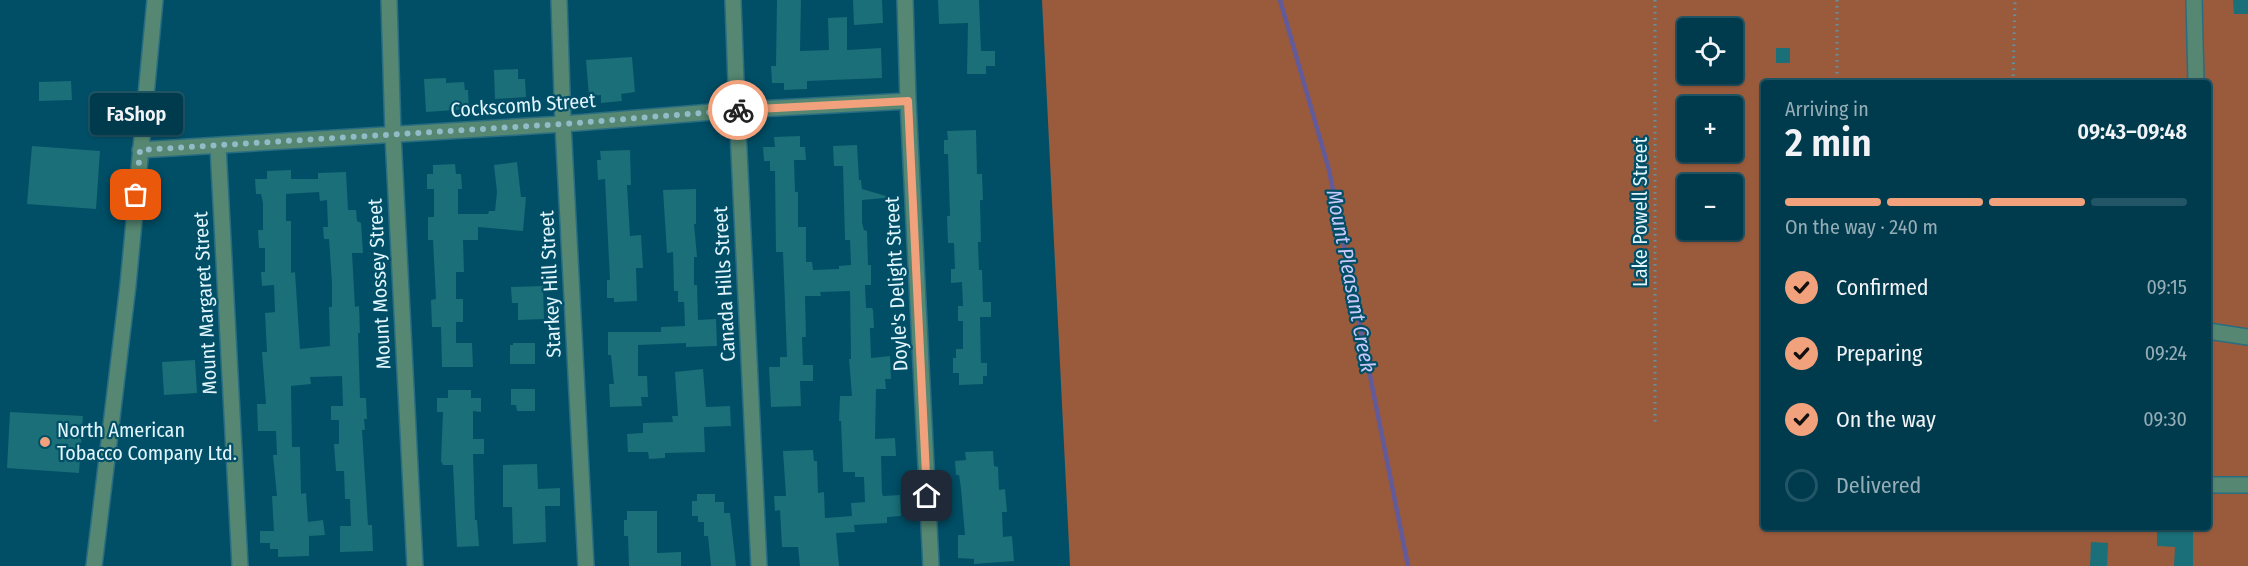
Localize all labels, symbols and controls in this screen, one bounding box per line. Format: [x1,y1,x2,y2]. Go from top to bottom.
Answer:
map controls [1677,18,1743,240]
button: locate [1677,18,1743,84]
courier [708,80,768,140]
street label: Cockscomb Street [450,88,597,122]
callout: FaShop [90,93,182,135]
icon: bike [722,94,755,127]
button: + [1677,96,1743,162]
text: Arriving in [1785,97,1869,121]
text: FaShop [107,102,166,126]
text: 09:43–09:48 [2077,118,2187,145]
text: 2 min [1785,120,1872,166]
street label: Lake Powell Street [1628,137,1652,287]
pin [110,169,161,220]
button: − [1677,174,1743,240]
icon: bag [119,178,152,211]
water label: Mount Pleasant Creek [1321,187,1381,375]
street label: Doyle's Delight Street [879,195,913,372]
street label: Mount Mossey Street [363,197,395,370]
street label: Canada Hills Street [708,205,740,362]
street label: Starkey Hill Street [534,209,566,358]
street label: Mount Margaret Street [188,210,222,395]
text: On the way · 240 m [1785,215,1938,239]
icon: check [1785,271,1818,304]
text: Confirmed [1836,274,1929,301]
text: 09:15 [2147,275,2187,299]
icon: check [1785,337,1818,370]
text: Preparing [1836,340,1922,367]
text: 09:24 [2145,341,2187,365]
icon: check [1785,403,1818,436]
text: On the way [1836,406,1936,433]
text: 09:30 [2143,407,2187,431]
place label: North American Tobacco Company Ltd. [57,418,237,465]
marker: North American Tobacco Company Ltd. [38,435,52,449]
pin [901,470,952,521]
text: Delivered [1836,472,1921,499]
icon: home [910,479,943,512]

